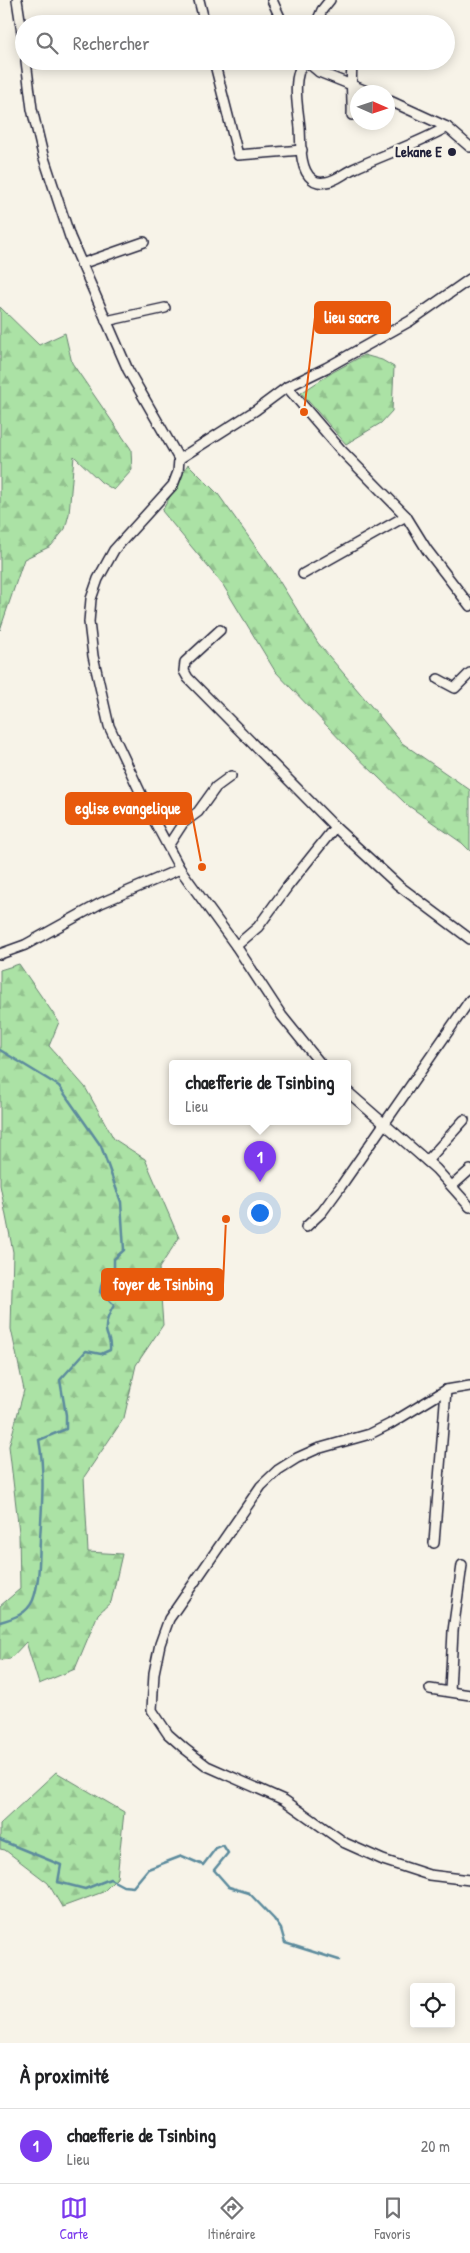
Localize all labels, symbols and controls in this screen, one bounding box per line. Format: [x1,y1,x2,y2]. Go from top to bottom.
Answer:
search box [15,15,455,70]
icon: search [33,29,61,57]
text: Rechercher [73,30,150,56]
north arrow [350,85,395,130]
place label: Lekane E [396,141,442,162]
marker: Lekane E [446,146,458,158]
callout: lieu sacre [315,302,390,333]
text: lieu sacre [324,306,380,328]
callout: eglise evangelique [66,793,191,824]
text: eglise evangelique [75,797,181,820]
popup [169,1060,351,1125]
text: chaefferie de Tsinbing [186,1069,334,1095]
text: Lieu [186,1095,208,1117]
pin: 1 [244,1141,276,1182]
your location [247,1200,273,1226]
callout: foyer de Tsinbing [102,1269,223,1300]
text: foyer de Tsinbing [113,1273,213,1296]
map controls [410,1983,455,2028]
button: locate [410,1983,455,2028]
text: À proximité [20,2061,109,2090]
text: chaefferie de Tsinbing [67,2122,216,2148]
text: 1 [33,2135,39,2157]
text: 20 m [421,2135,450,2157]
text: Lieu [67,2148,89,2170]
tab: Carte [60,2194,88,2243]
tab: Itinéraire [207,2194,256,2243]
tab: Favoris [375,2194,410,2243]

